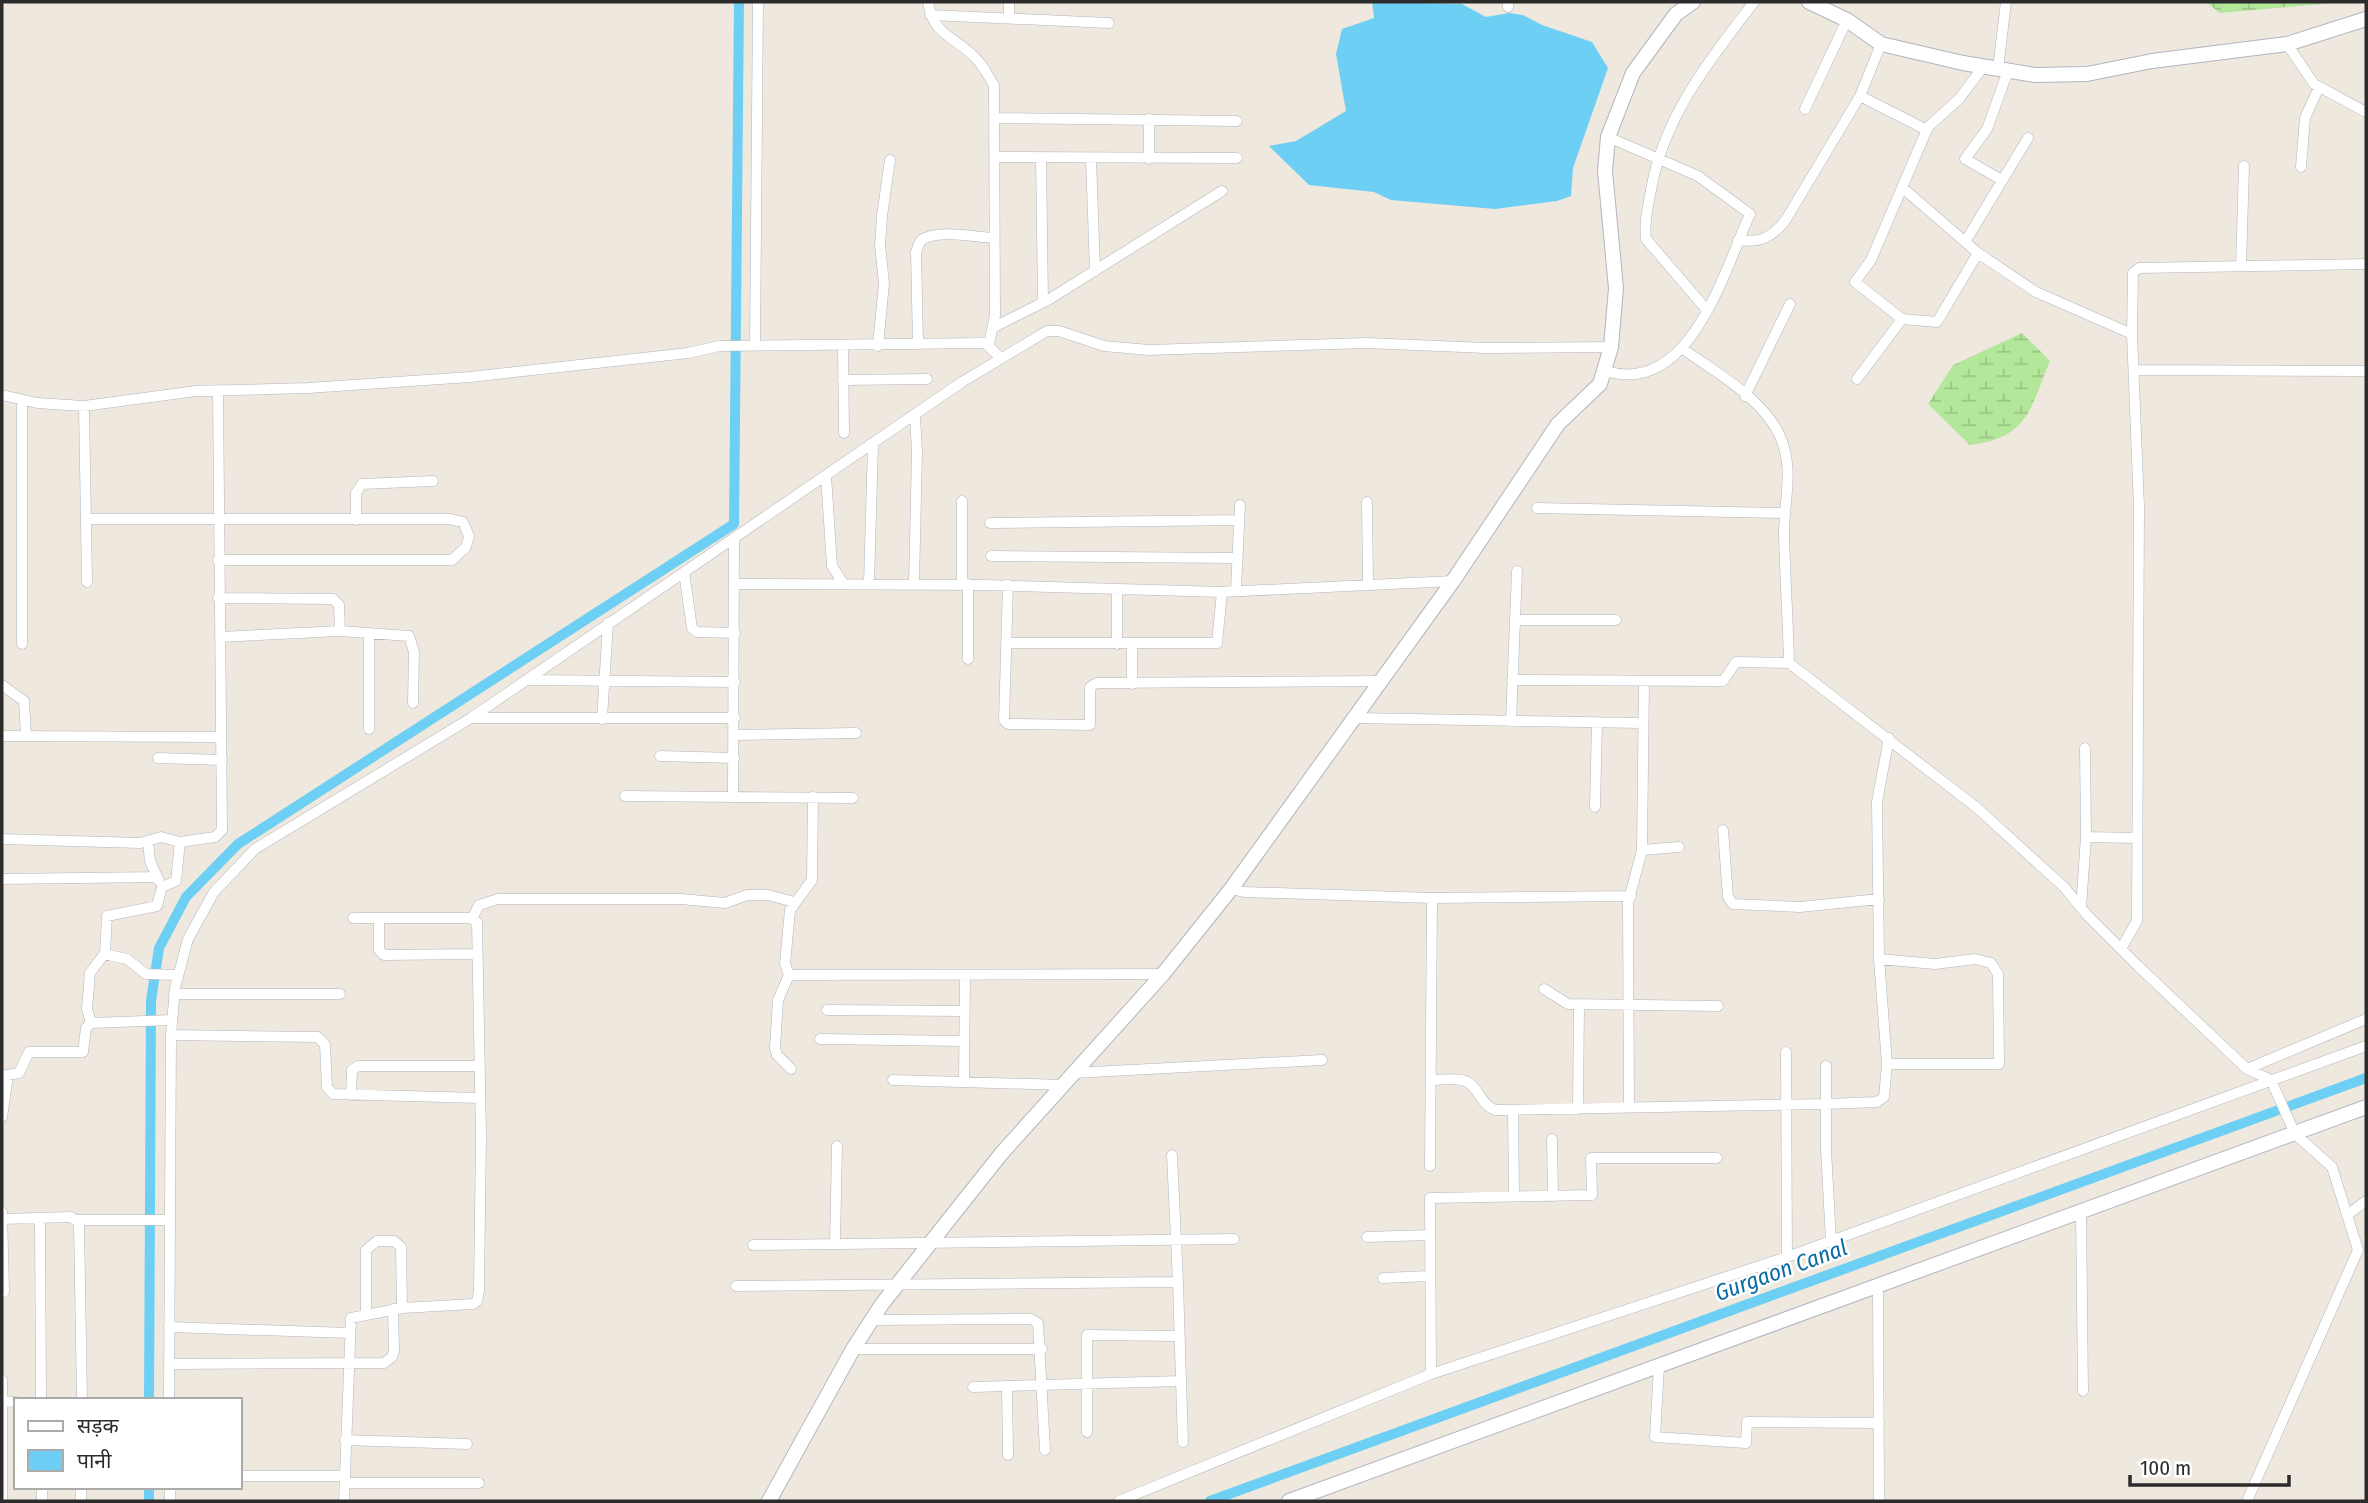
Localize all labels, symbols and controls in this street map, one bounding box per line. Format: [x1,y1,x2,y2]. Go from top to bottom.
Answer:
water label: Gurgaon Canal [1711,1233,1851,1307]
legend [14,1398,242,1489]
text: सड़क [77,1413,119,1439]
scale bar [2130,1444,2289,1488]
text: पानी [77,1448,112,1474]
text: 100 m [2140,1455,2191,1481]

